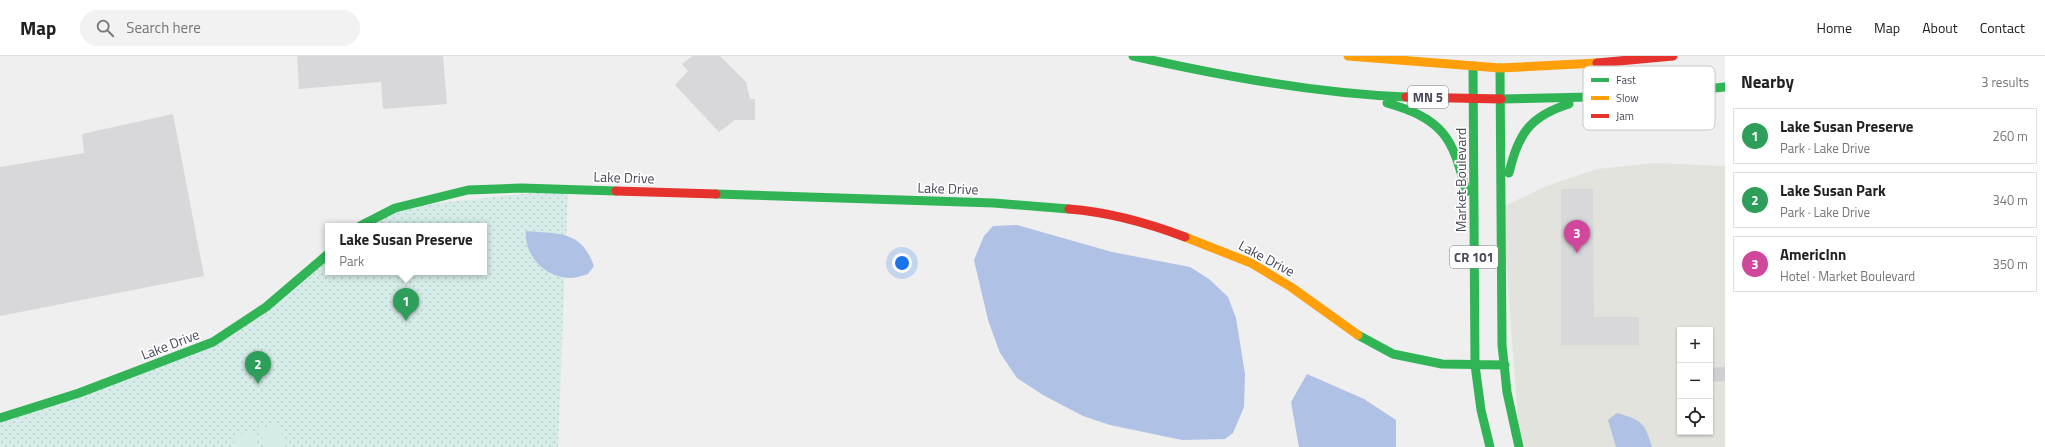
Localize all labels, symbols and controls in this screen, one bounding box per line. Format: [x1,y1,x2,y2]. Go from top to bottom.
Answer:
search box [80,10,360,46]
text: Map [20,13,56,42]
text: Search here [126,16,201,39]
icon: search [94,17,116,39]
text: Home [1817,17,1852,38]
text: Map [1874,17,1900,38]
text: About [1922,17,1958,38]
text: Contact [1980,17,2025,38]
legend [1583,66,1715,130]
text: Nearby [1741,69,1794,95]
text: Fast [1616,72,1636,88]
text: 3 results [1981,72,2029,92]
road number: MN 5 [1408,86,1448,108]
text: Slow [1616,90,1639,106]
text: Jam [1616,108,1634,124]
text: Lake Susan Preserve [1780,115,1913,138]
text: 1 [1751,126,1759,146]
text: 260 m [1992,126,2028,146]
street label: Market Boulevard [1450,128,1471,232]
text: Park · Lake Drive [1780,138,1870,158]
street label: Lake Drive [593,165,655,189]
street label: Lake Drive [917,176,979,200]
text: Lake Susan Park [1780,179,1886,202]
text: 2 [1751,190,1759,210]
text: 340 m [1992,190,2028,210]
text: Park · Lake Drive [1780,202,1870,222]
pin: 3 [1564,220,1590,253]
popup [325,223,487,275]
text: Lake Susan Preserve [339,228,473,251]
street label: Lake Drive [1235,234,1299,282]
text: AmericInn [1780,243,1846,266]
road number: CR 101 [1450,246,1498,268]
text: Park [339,251,364,271]
your location [892,253,912,273]
text: 3 [1751,254,1759,274]
text: 350 m [1992,254,2028,274]
text: Hotel · Market Boulevard [1780,266,1915,286]
pin: 1 [393,288,419,321]
street label: Lake Drive [138,323,202,365]
map controls [1677,327,1713,435]
button: + [1677,327,1713,363]
pin: 2 [245,351,271,384]
button: − [1677,363,1713,399]
button: locate [1677,399,1713,435]

